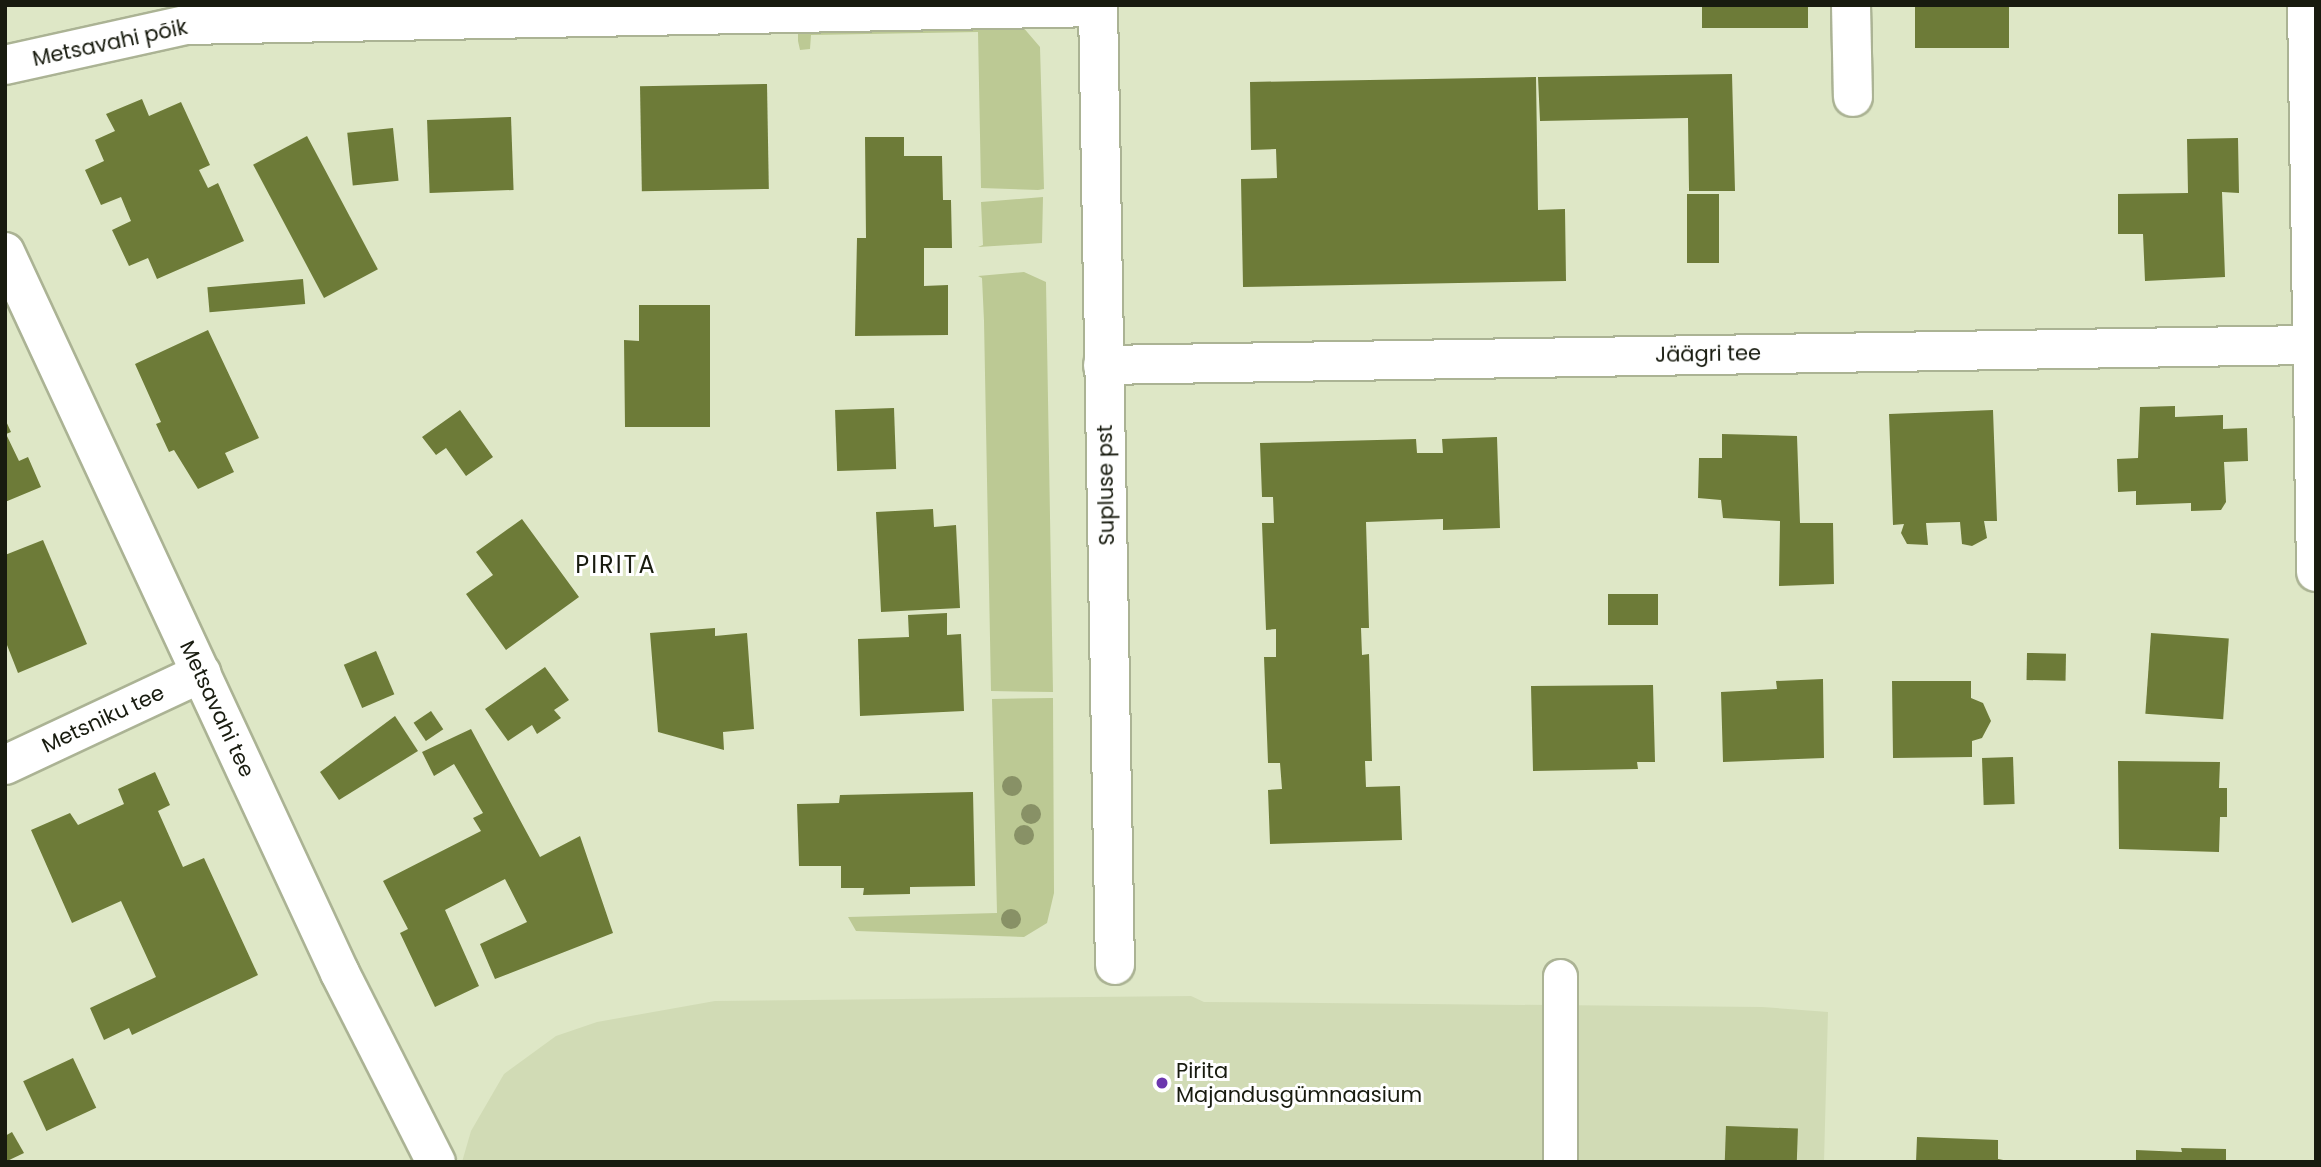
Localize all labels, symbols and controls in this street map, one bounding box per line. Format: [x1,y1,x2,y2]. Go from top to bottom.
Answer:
street label: Metsavahi põik [30,14,190,72]
street label: Jäägri tee [1655,340,1761,368]
street label: Supluse pst [1092,424,1120,546]
district label: PIRITA [576,551,656,579]
street label: Metsavahi tee [174,637,260,781]
street label: Metsniku tee [38,680,168,758]
place label: Pirita Majandusgümnaasium [1176,1058,1422,1108]
marker: Pirita Majandusgümnaasium [1154,1075,1170,1091]

